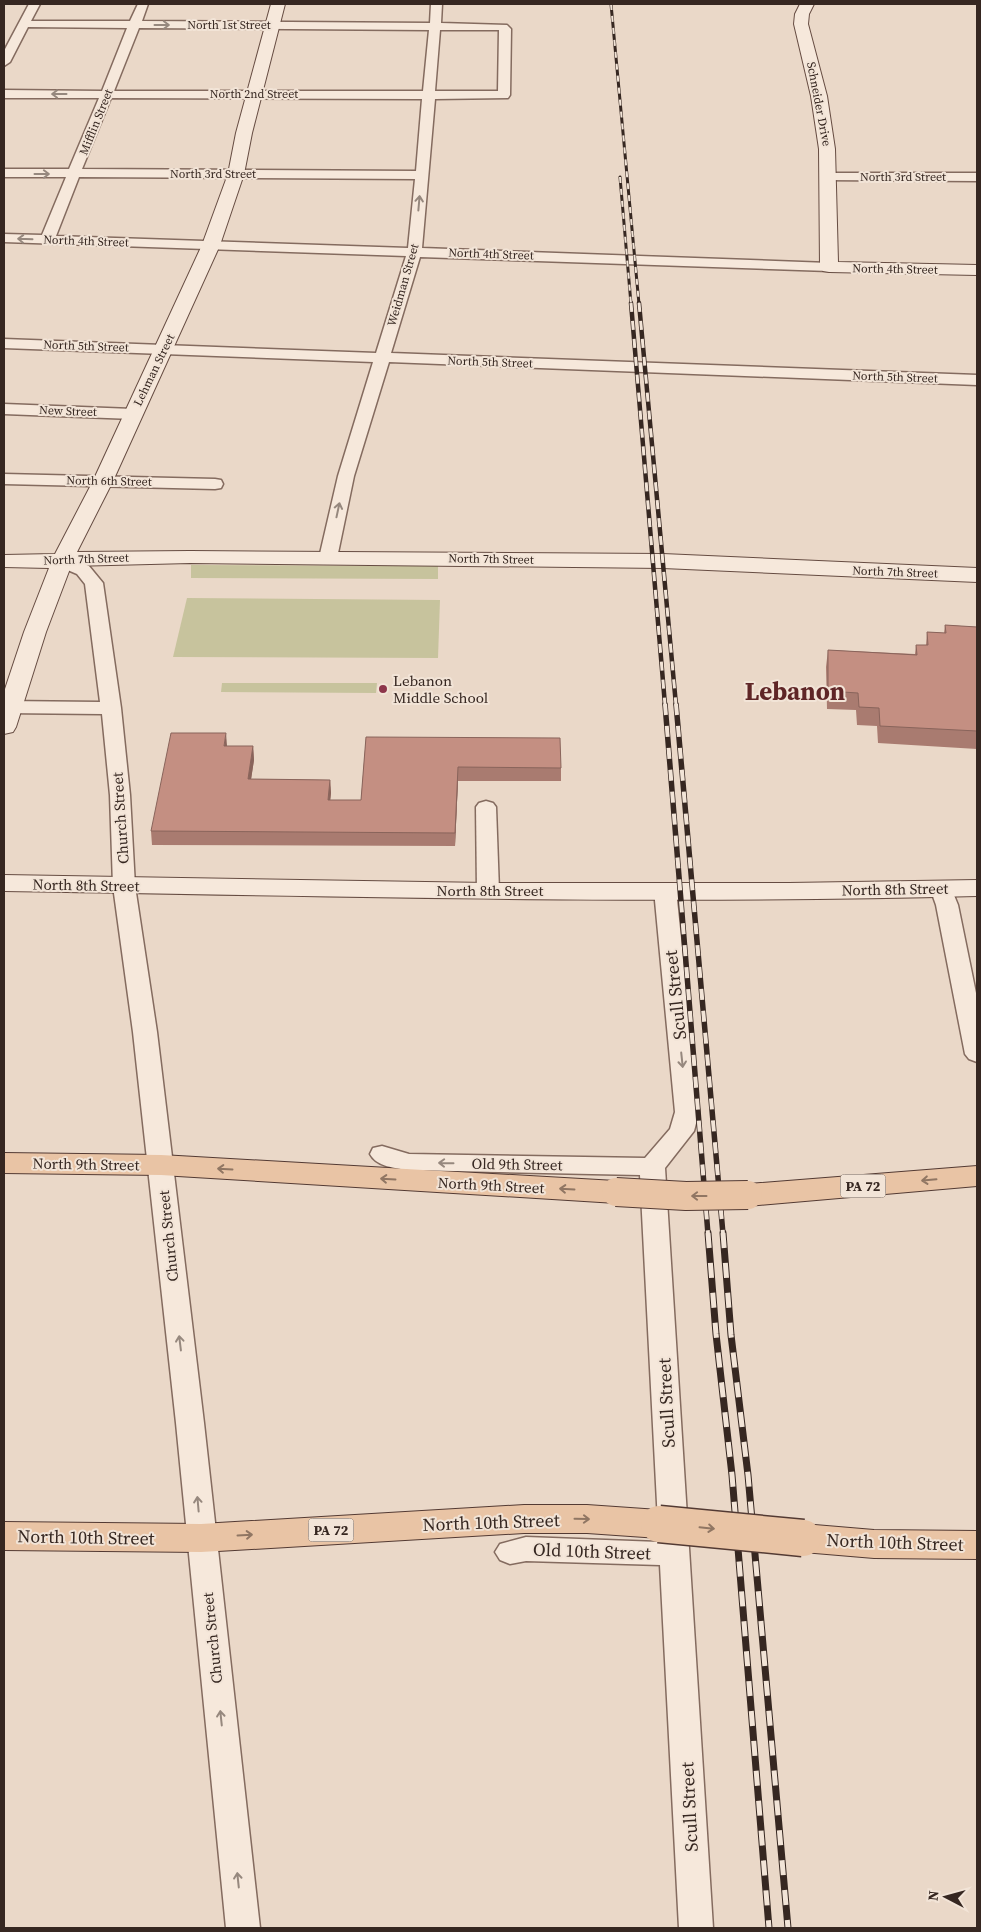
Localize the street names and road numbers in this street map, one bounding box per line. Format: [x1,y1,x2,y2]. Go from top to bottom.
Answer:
street label: North 1st Street [187,17,271,33]
street label: Schneider Drive [803,60,835,148]
street label: Mifflin Street [75,86,117,157]
street label: North 2nd Street [210,86,298,102]
street label: North 3rd Street [170,166,256,182]
street label: North 3rd Street [860,169,946,185]
street label: North 4th Street [43,232,129,250]
street label: Weidman Street [384,242,422,328]
street label: North 4th Street [448,245,534,263]
street label: North 4th Street [852,260,938,278]
street label: Lehman Street [130,331,178,409]
street label: North 5th Street [43,337,129,355]
street label: North 5th Street [447,353,533,371]
street label: North 5th Street [852,368,938,386]
street label: New Street [39,402,97,420]
street label: North 6th Street [66,472,152,490]
street label: North 7th Street [43,550,129,568]
street label: North 7th Street [448,550,534,568]
street label: North 7th Street [852,563,938,581]
street label: Church Street [106,771,134,865]
street label: North 8th Street [32,874,140,896]
street label: North 8th Street [841,878,949,900]
street label: North 8th Street [437,880,543,901]
street label: Scull Street [658,949,692,1041]
street label: North 9th Street [32,1153,140,1175]
street label: Old 9th Street [471,1153,563,1175]
street label: North 9th Street [437,1172,545,1198]
road number: PA 72 [840,1174,886,1198]
street label: Church Street [153,1189,183,1283]
street label: Scull Street [651,1357,681,1449]
street label: North 10th Street [422,1507,560,1537]
road number: PA 72 [308,1518,354,1542]
street label: North 10th Street [17,1523,155,1551]
street label: North 10th Street [826,1527,964,1557]
street label: Old 10th Street [533,1536,651,1566]
street label: Church Street [197,1591,227,1685]
street label: Scull Street [674,1761,704,1853]

